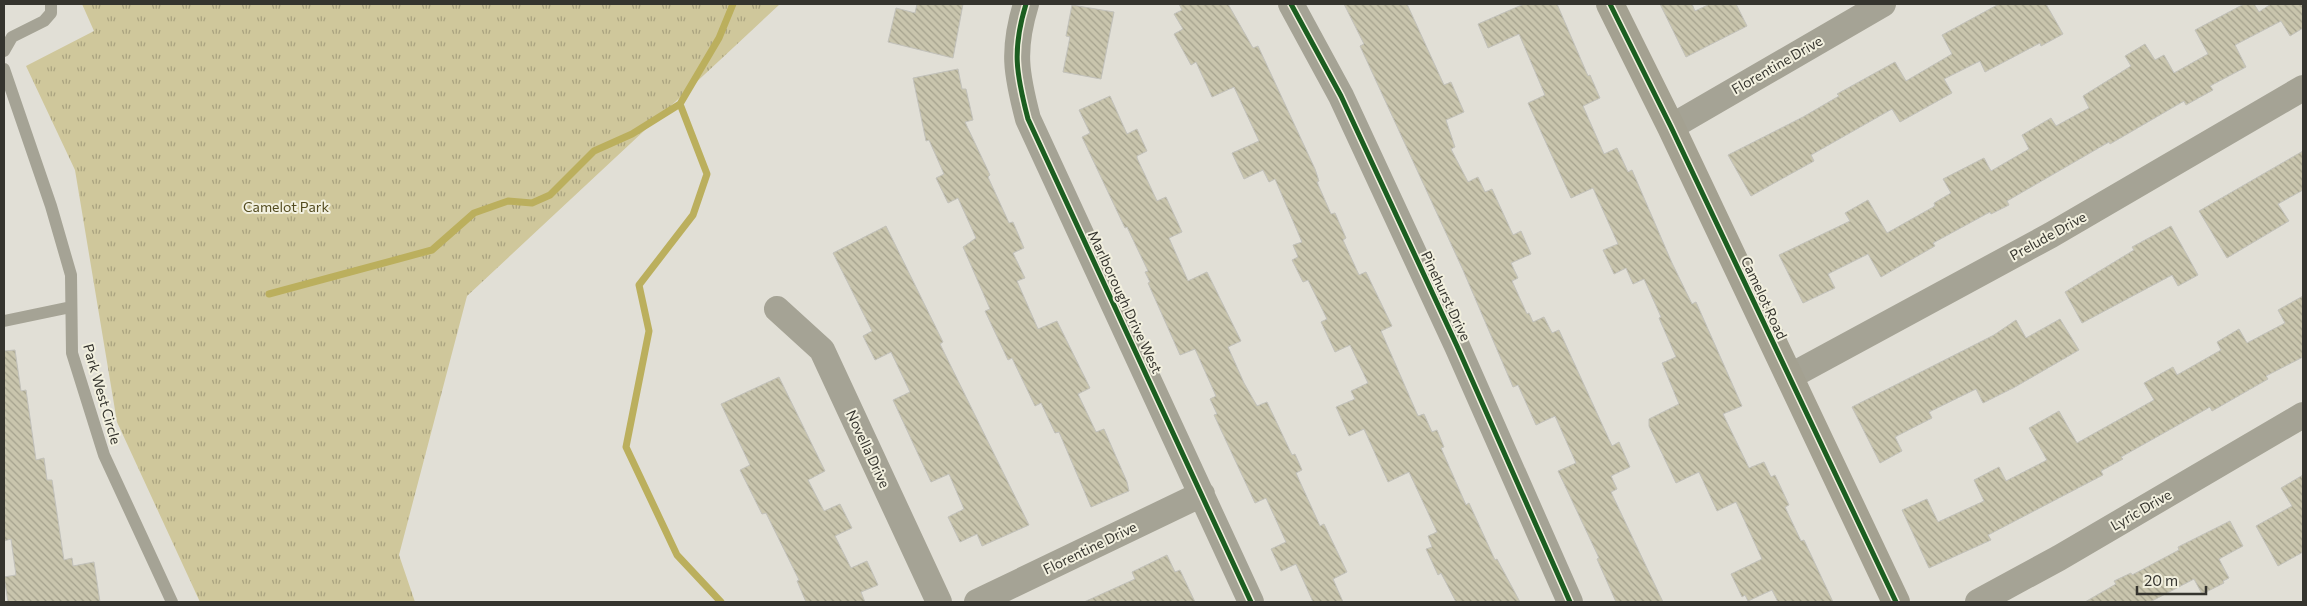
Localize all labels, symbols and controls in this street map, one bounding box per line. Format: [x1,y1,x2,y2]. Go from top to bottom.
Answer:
street label: Florentine Drive [1728,32,1825,97]
park label: Camelot Park [243,198,329,215]
street label: Prelude Drive [2007,208,2089,264]
street label: Marlborough Drive West [1085,228,1166,376]
street label: Pinehurst Drive [1418,248,1475,344]
street label: Camelot Road [1738,254,1791,342]
street label: Park West Circle [80,342,125,446]
street label: Novella Drive [843,407,894,490]
street label: Lyric Drive [2107,485,2174,534]
street label: Florentine Drive [1040,518,1139,578]
scale bar [2137,564,2206,596]
text: 20 m [2144,571,2178,589]

